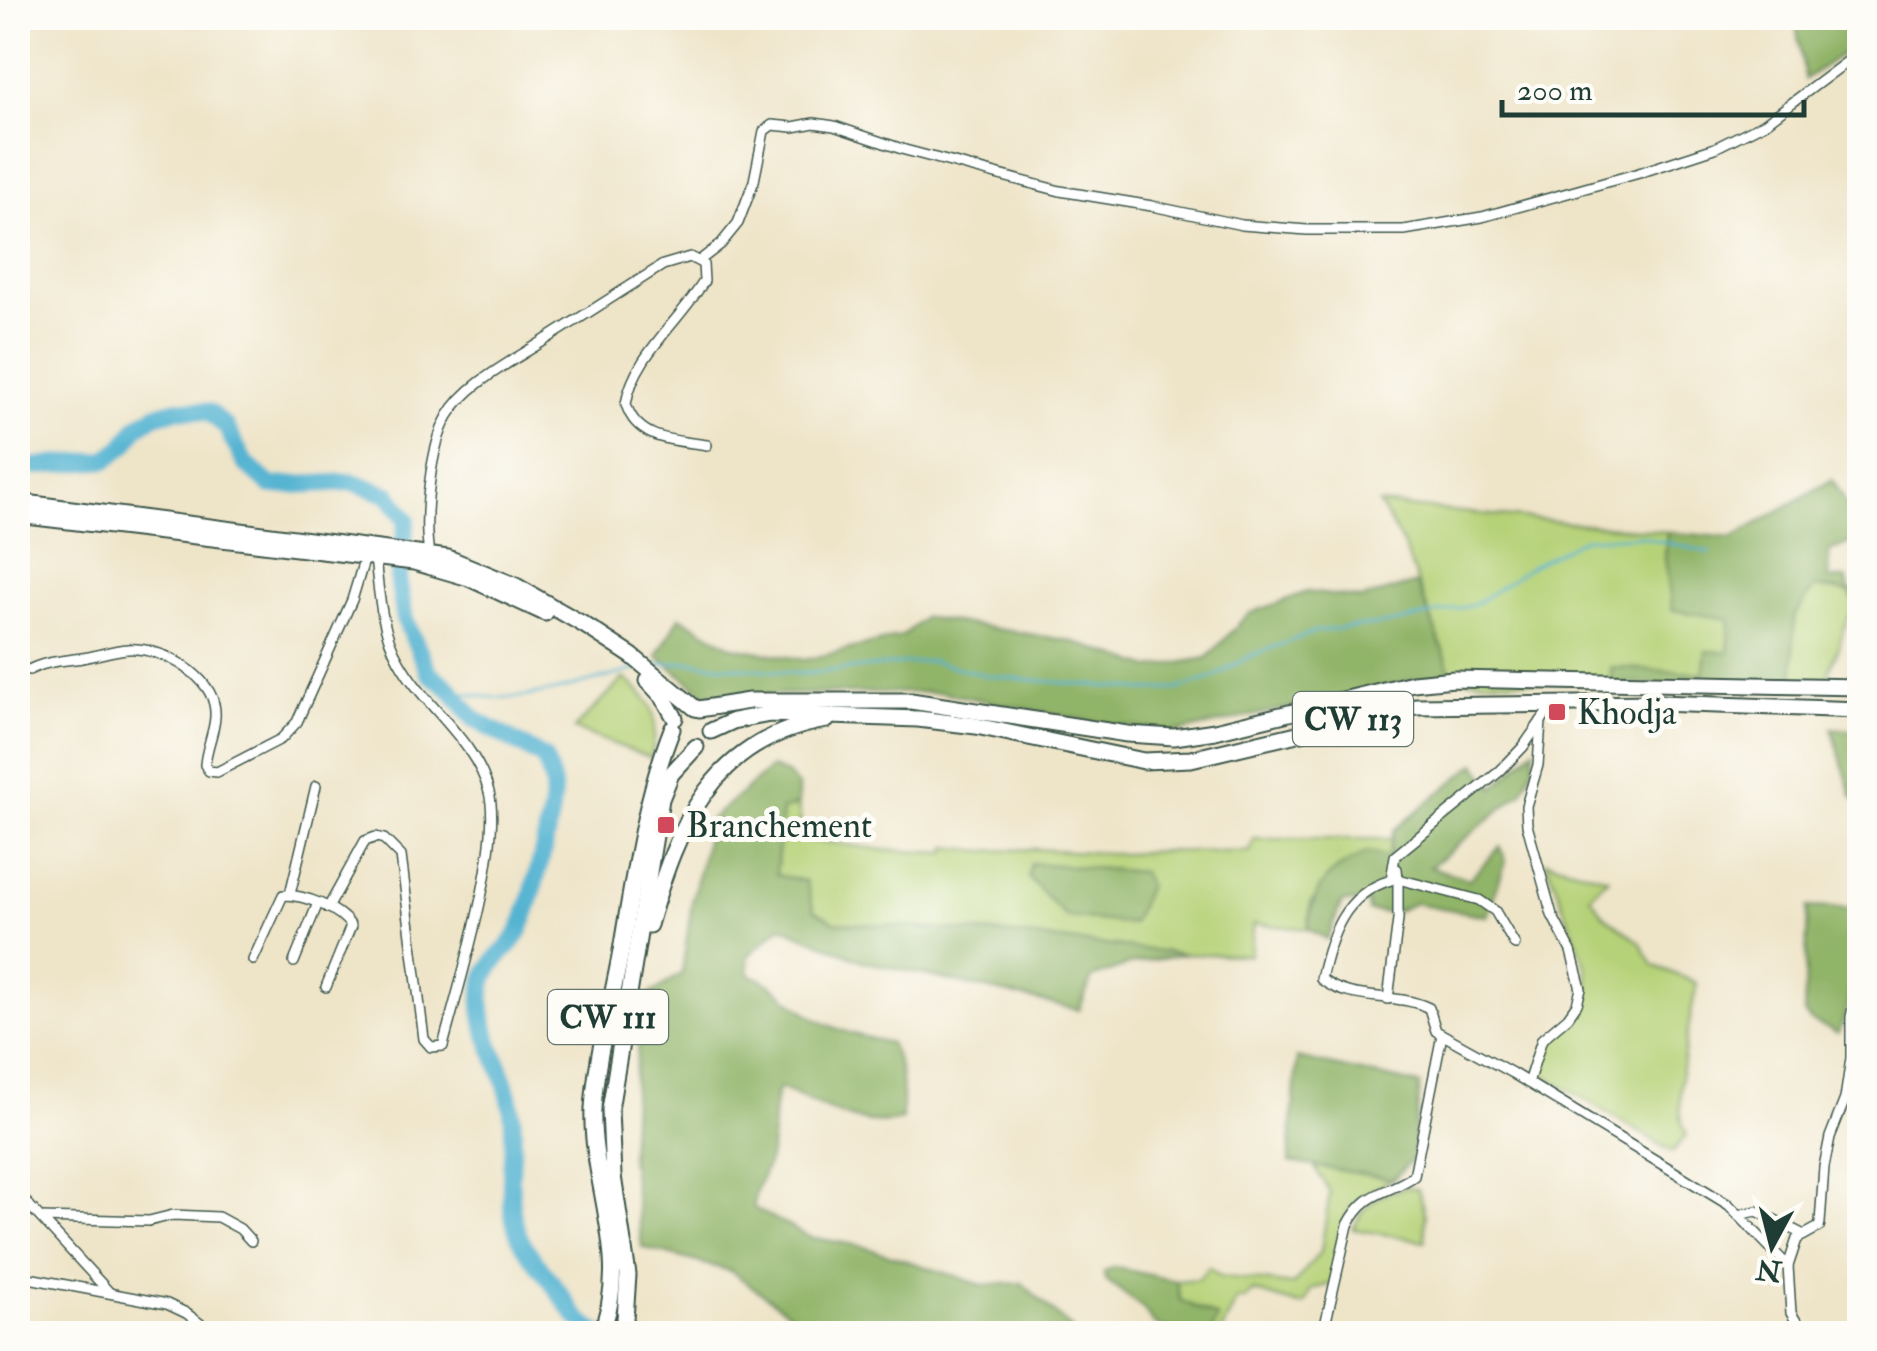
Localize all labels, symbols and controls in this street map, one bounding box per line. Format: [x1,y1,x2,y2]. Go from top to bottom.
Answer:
scale bar [1502,55,1804,117]
text: 200 m [1517,72,1593,109]
place label: Khodja [1577,691,1677,735]
road number: CW 113 [1293,692,1413,746]
marker: Khodja [1546,701,1568,723]
place label: Branchement [686,804,872,848]
marker: Branchement [655,814,677,836]
road number: CW 111 [548,990,668,1044]
north arrow [1722,1196,1822,1296]
text: N [1754,1250,1785,1288]

